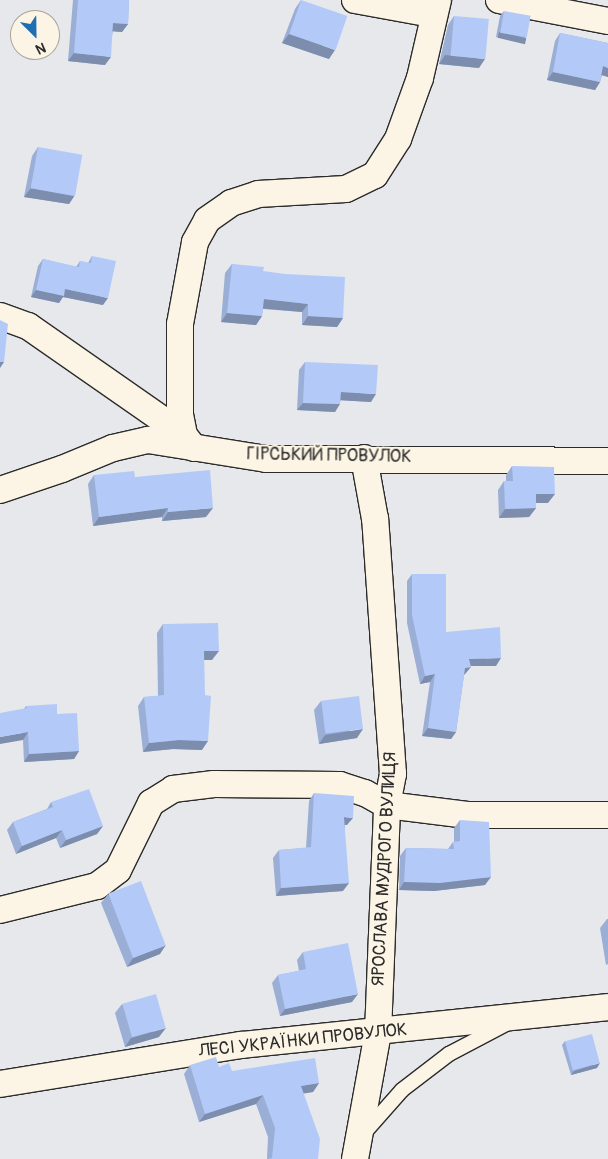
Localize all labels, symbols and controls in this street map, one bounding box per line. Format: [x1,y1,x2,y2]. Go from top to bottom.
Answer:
north arrow [10,10,60,60]
text: N [33,39,48,58]
street label: ГІРСЬКИЙ ПРОВУЛОК [246,444,412,468]
street label: ЯРОСЛАВА МУДРОГО ВУЛИЦЯ [368,751,402,987]
street label: ЛЕСІ УКРАЇНКИ ПРОВУЛОК [198,1019,408,1063]

